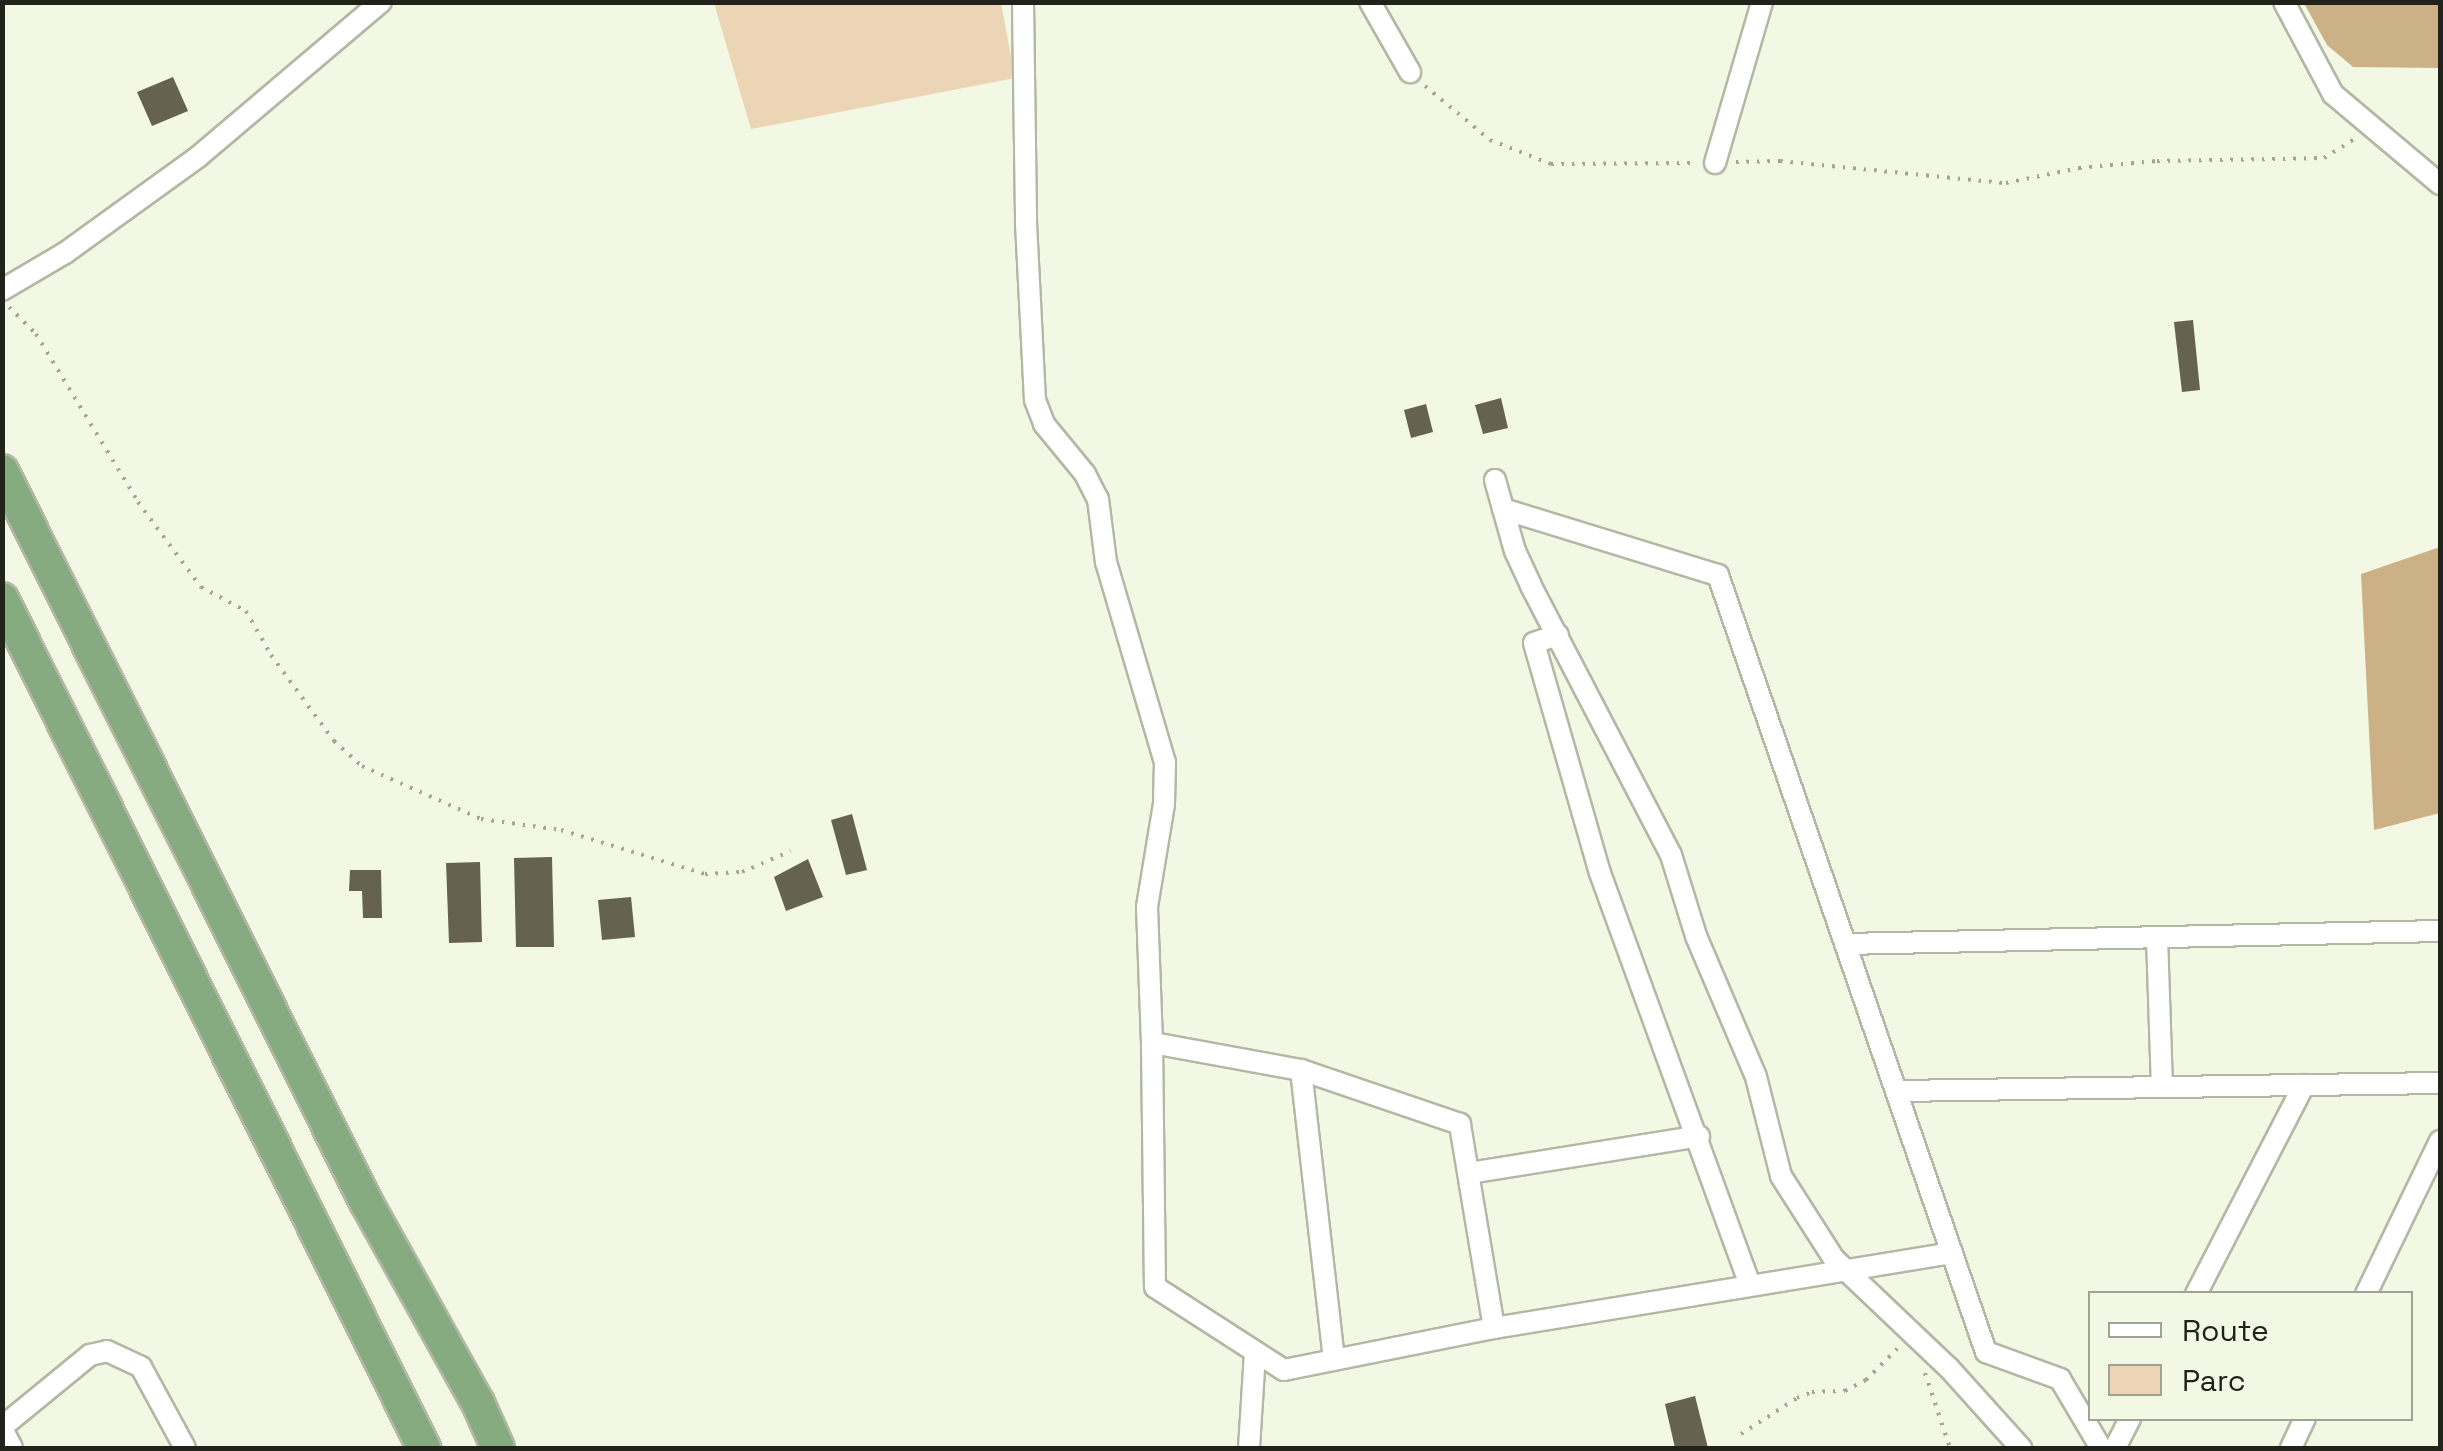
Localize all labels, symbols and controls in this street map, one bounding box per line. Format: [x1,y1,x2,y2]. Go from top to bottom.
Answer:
legend [2088,1291,2413,1421]
text: Route [2182,1311,2269,1350]
text: Parc [2182,1361,2246,1400]

